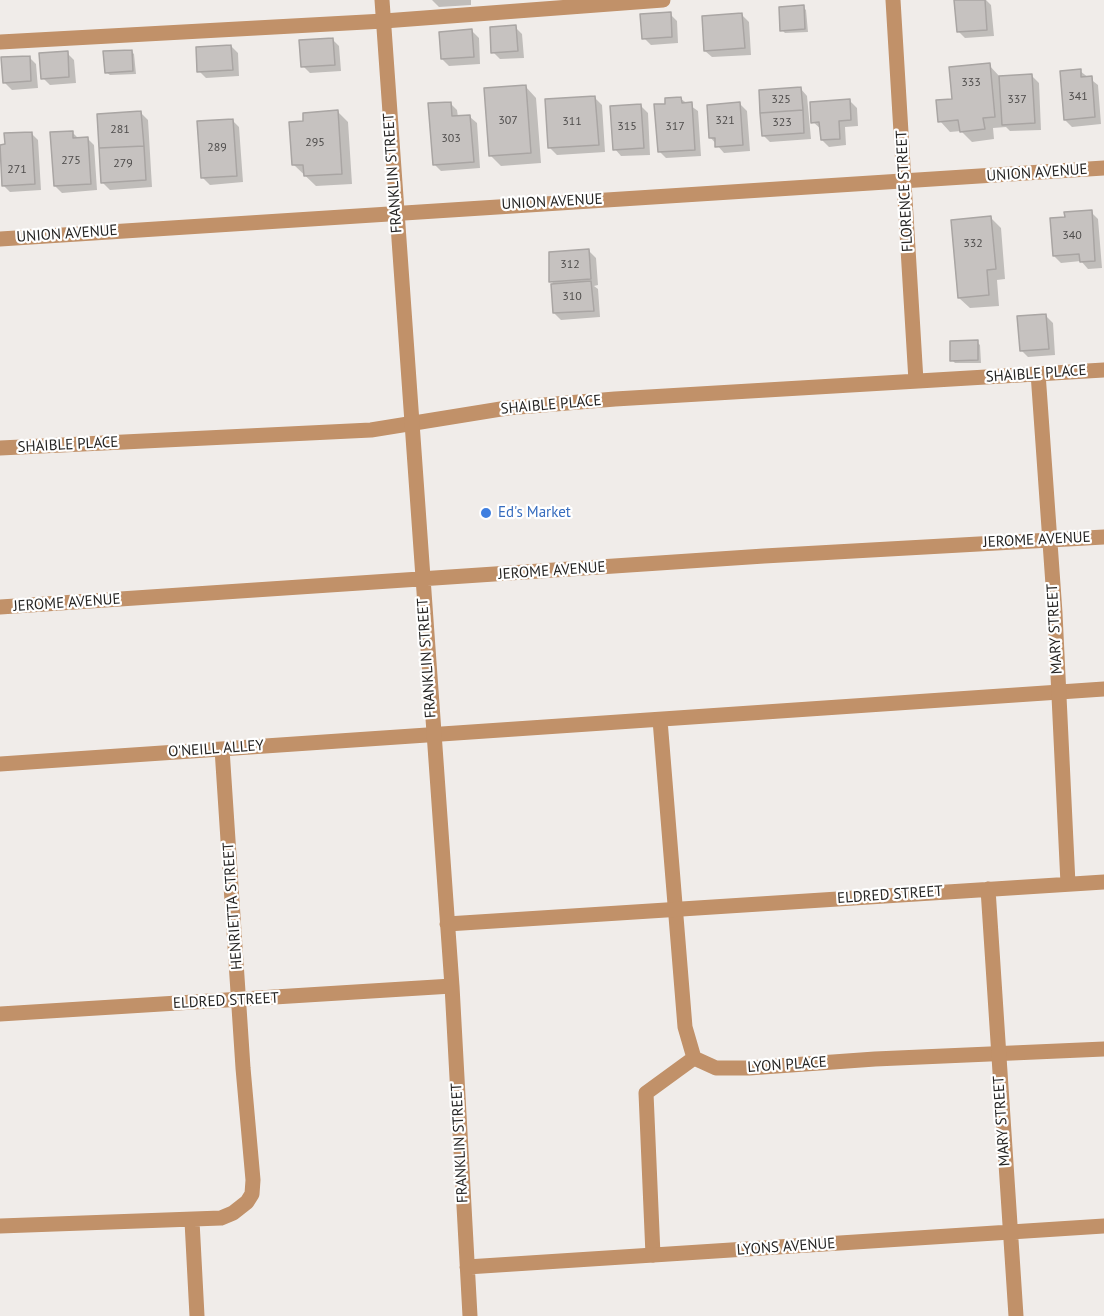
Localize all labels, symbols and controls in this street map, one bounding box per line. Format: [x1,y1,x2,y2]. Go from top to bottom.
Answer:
house number: 333 [961,76,981,90]
house number: 341 [1068,90,1088,104]
house number: 325 [771,93,791,107]
house number: 337 [1007,93,1027,107]
street label: FRANKLIN STREET [380,112,406,234]
house number: 307 [498,114,518,128]
house number: 321 [715,114,735,128]
house number: 311 [562,115,582,129]
house number: 323 [772,116,792,130]
house number: 315 [617,120,637,134]
house number: 317 [665,120,685,134]
house number: 281 [110,123,130,137]
street label: FLORENCE STREET [893,130,917,252]
house number: 303 [441,132,461,146]
house number: 295 [305,136,325,150]
house number: 289 [207,141,227,155]
house number: 275 [61,154,81,168]
house number: 279 [113,157,133,171]
street label: UNION AVENUE [986,160,1088,186]
house number: 271 [7,163,27,177]
street label: UNION AVENUE [501,190,603,214]
street label: UNION AVENUE [16,221,118,247]
house number: 340 [1062,229,1082,243]
house number: 332 [963,237,983,251]
house number: 312 [560,258,580,272]
house number: 310 [562,290,582,304]
street label: SHAIBLE PLACE [985,361,1087,387]
street label: SHAIBLE PLACE [500,392,602,418]
street label: SHAIBLE PLACE [17,433,119,457]
place label: Ed's Market [498,504,571,522]
marker: Ed's Market [479,506,493,520]
street label: JEROME AVENUE [983,528,1091,552]
street label: JEROME AVENUE [498,558,606,584]
street label: MARY STREET [1044,583,1066,675]
street label: JEROME AVENUE [13,590,121,616]
street label: FRANKLIN STREET [414,597,440,719]
street label: O'NEILL ALLEY [168,737,264,761]
street label: HENRIETTA STREET [220,842,246,970]
street label: ELDRED STREET [836,882,944,908]
street label: ELDRED STREET [173,989,279,1013]
street label: LYON PLACE [747,1053,827,1077]
street label: MARY STREET [990,1075,1014,1167]
street label: FRANKLIN STREET [448,1083,472,1203]
street label: LYONS AVENUE [736,1235,836,1259]

